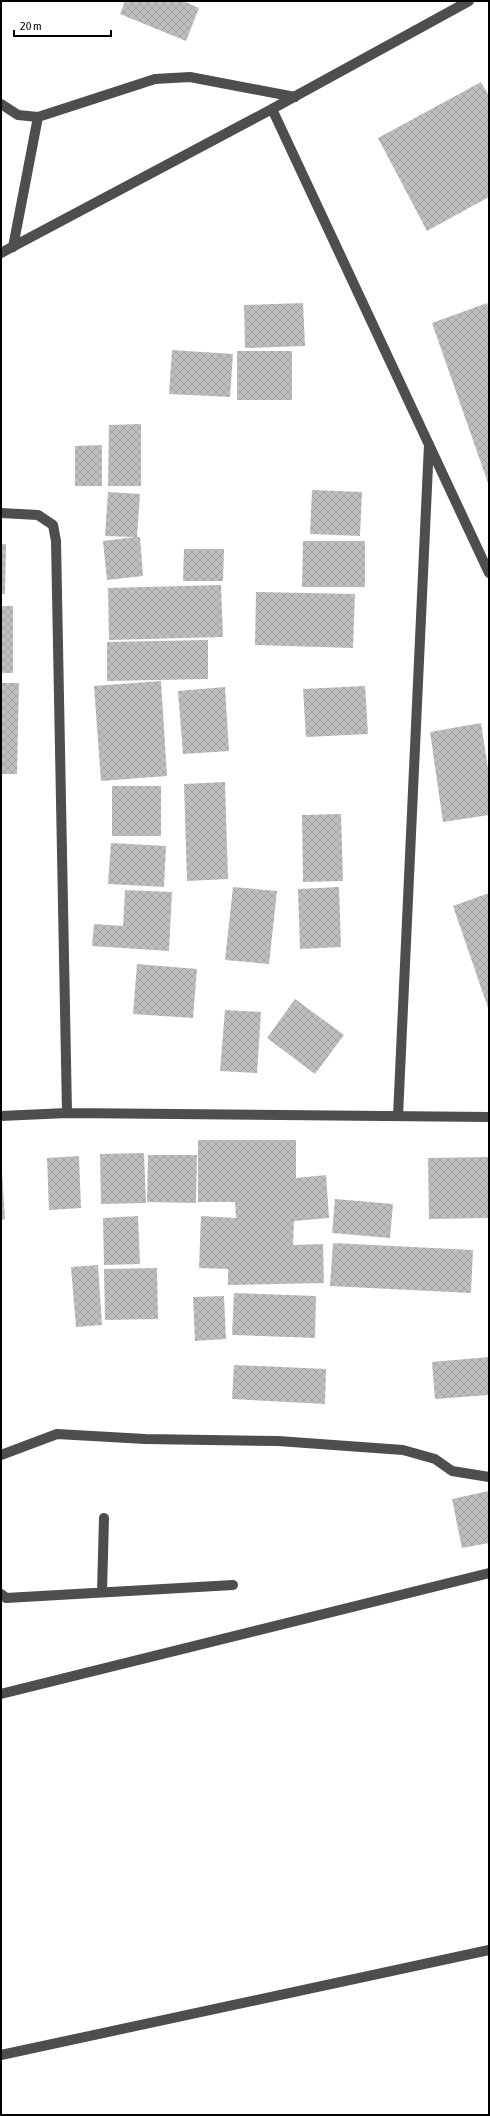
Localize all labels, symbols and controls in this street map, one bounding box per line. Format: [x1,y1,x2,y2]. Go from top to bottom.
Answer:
scale bar [14,12,111,38]
text: 20 m [20,19,42,33]

